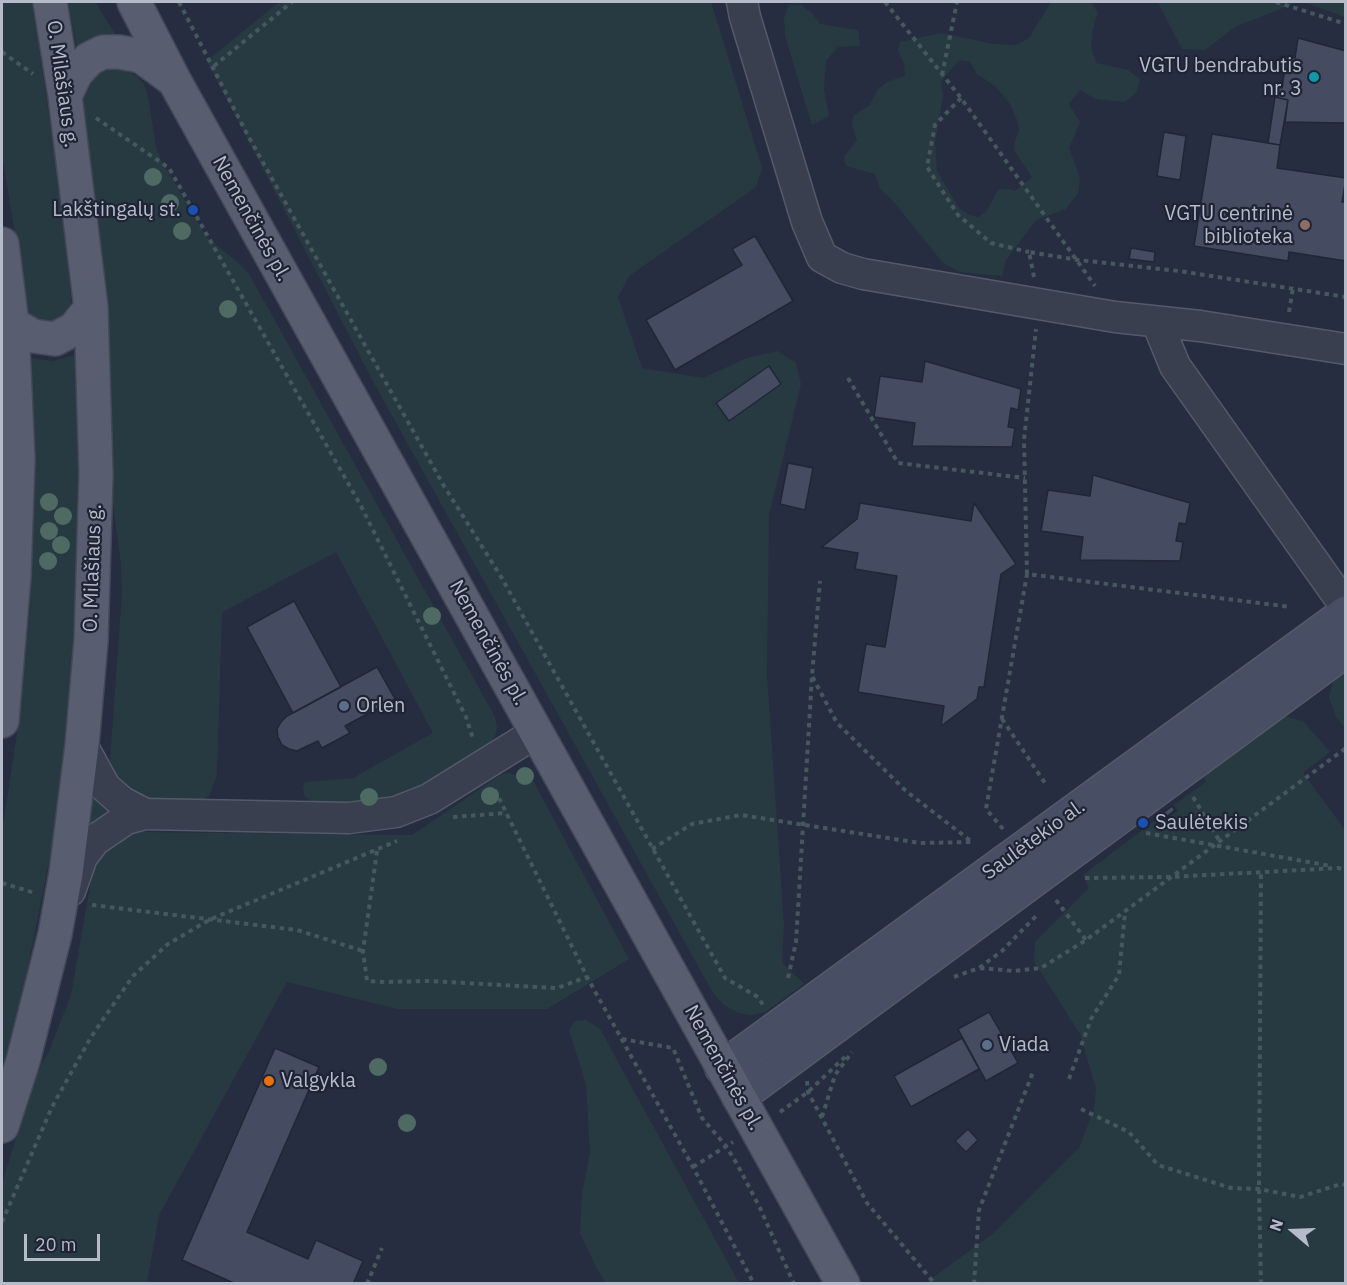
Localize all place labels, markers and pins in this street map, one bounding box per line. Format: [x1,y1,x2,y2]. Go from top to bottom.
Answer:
place label: VGTU bendrabutis nr. 3 [1139,54,1302,101]
marker: VGTU bendrabutis nr. 3 [1307,70,1321,84]
place label: Lakštingalų st. [52,198,181,222]
place label: VGTU centrinė biblioteka [1164,202,1293,249]
marker: Lakštingalų st. [186,203,200,217]
marker: VGTU centrinė biblioteka [1298,218,1312,232]
place label: Orlen [356,694,405,718]
marker: Orlen [337,699,351,713]
place label: Saulėtekis [1155,811,1248,835]
marker: Saulėtekis [1136,816,1150,830]
place label: Viada [999,1033,1049,1057]
marker: Viada [980,1038,994,1052]
place label: Valgykla [281,1069,356,1093]
marker: Valgykla [262,1074,276,1088]

